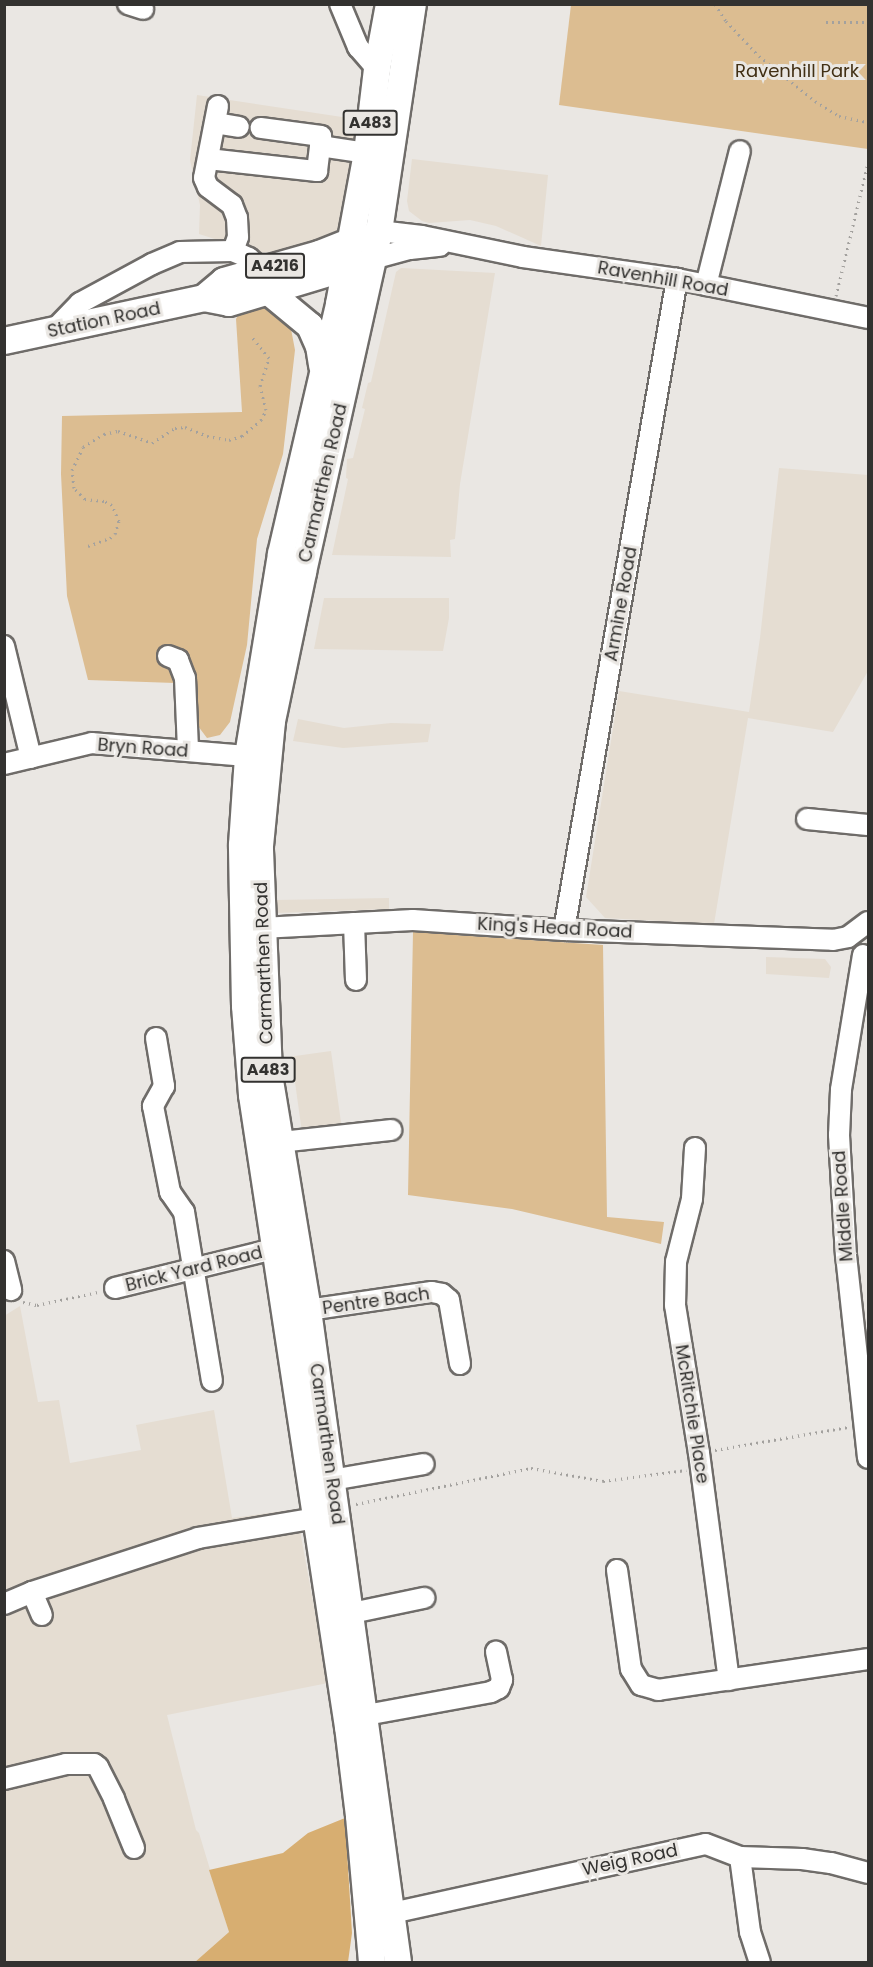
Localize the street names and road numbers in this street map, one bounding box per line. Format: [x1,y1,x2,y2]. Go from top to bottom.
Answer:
road number: A483 [342,110,398,136]
road number: A4216 [245,253,305,279]
street label: Ravenhill Road [596,257,730,301]
street label: Station Road [46,297,162,343]
street label: Carmarthen Road [294,401,352,565]
street label: Armine Road [600,545,642,663]
street label: Bryn Road [97,734,189,762]
street label: Carmarthen Road [250,881,278,1045]
street label: King's Head Road [477,913,633,943]
road number: A483 [240,1057,296,1083]
street label: Middle Road [828,1150,858,1262]
street label: Brick Yard Road [123,1242,265,1296]
street label: Pentre Bach [321,1283,431,1319]
street label: McRitchie Place [670,1343,714,1485]
street label: Carmarthen Road [305,1362,349,1526]
street label: Weig Road [580,1839,680,1881]

